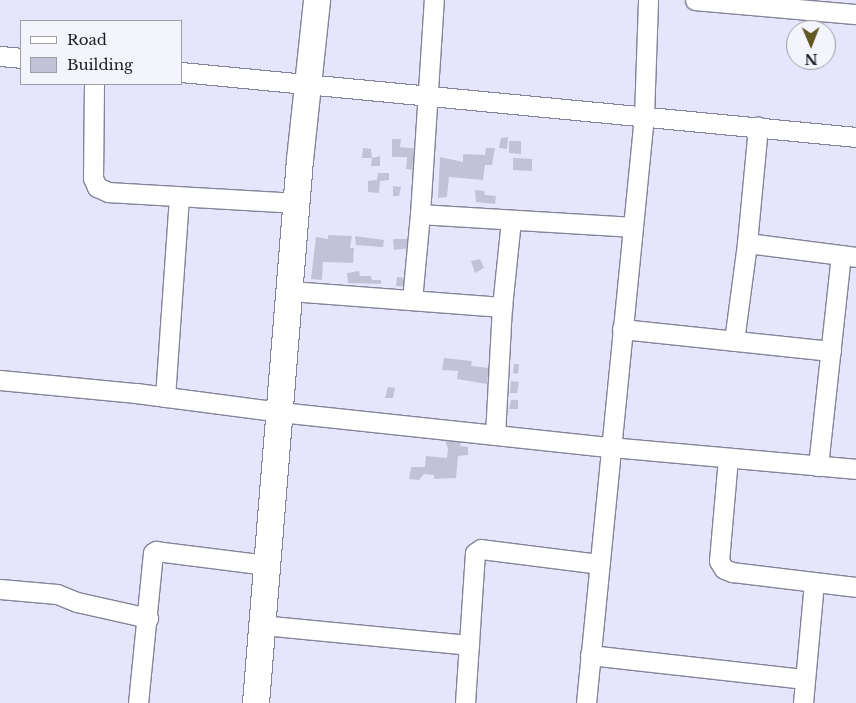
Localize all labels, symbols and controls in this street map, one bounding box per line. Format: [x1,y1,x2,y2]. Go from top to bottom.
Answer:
legend [20,20,182,85]
north arrow [786,20,836,70]
text: Road [67,30,107,49]
text: N [805,50,818,68]
text: Building [67,55,133,74]

